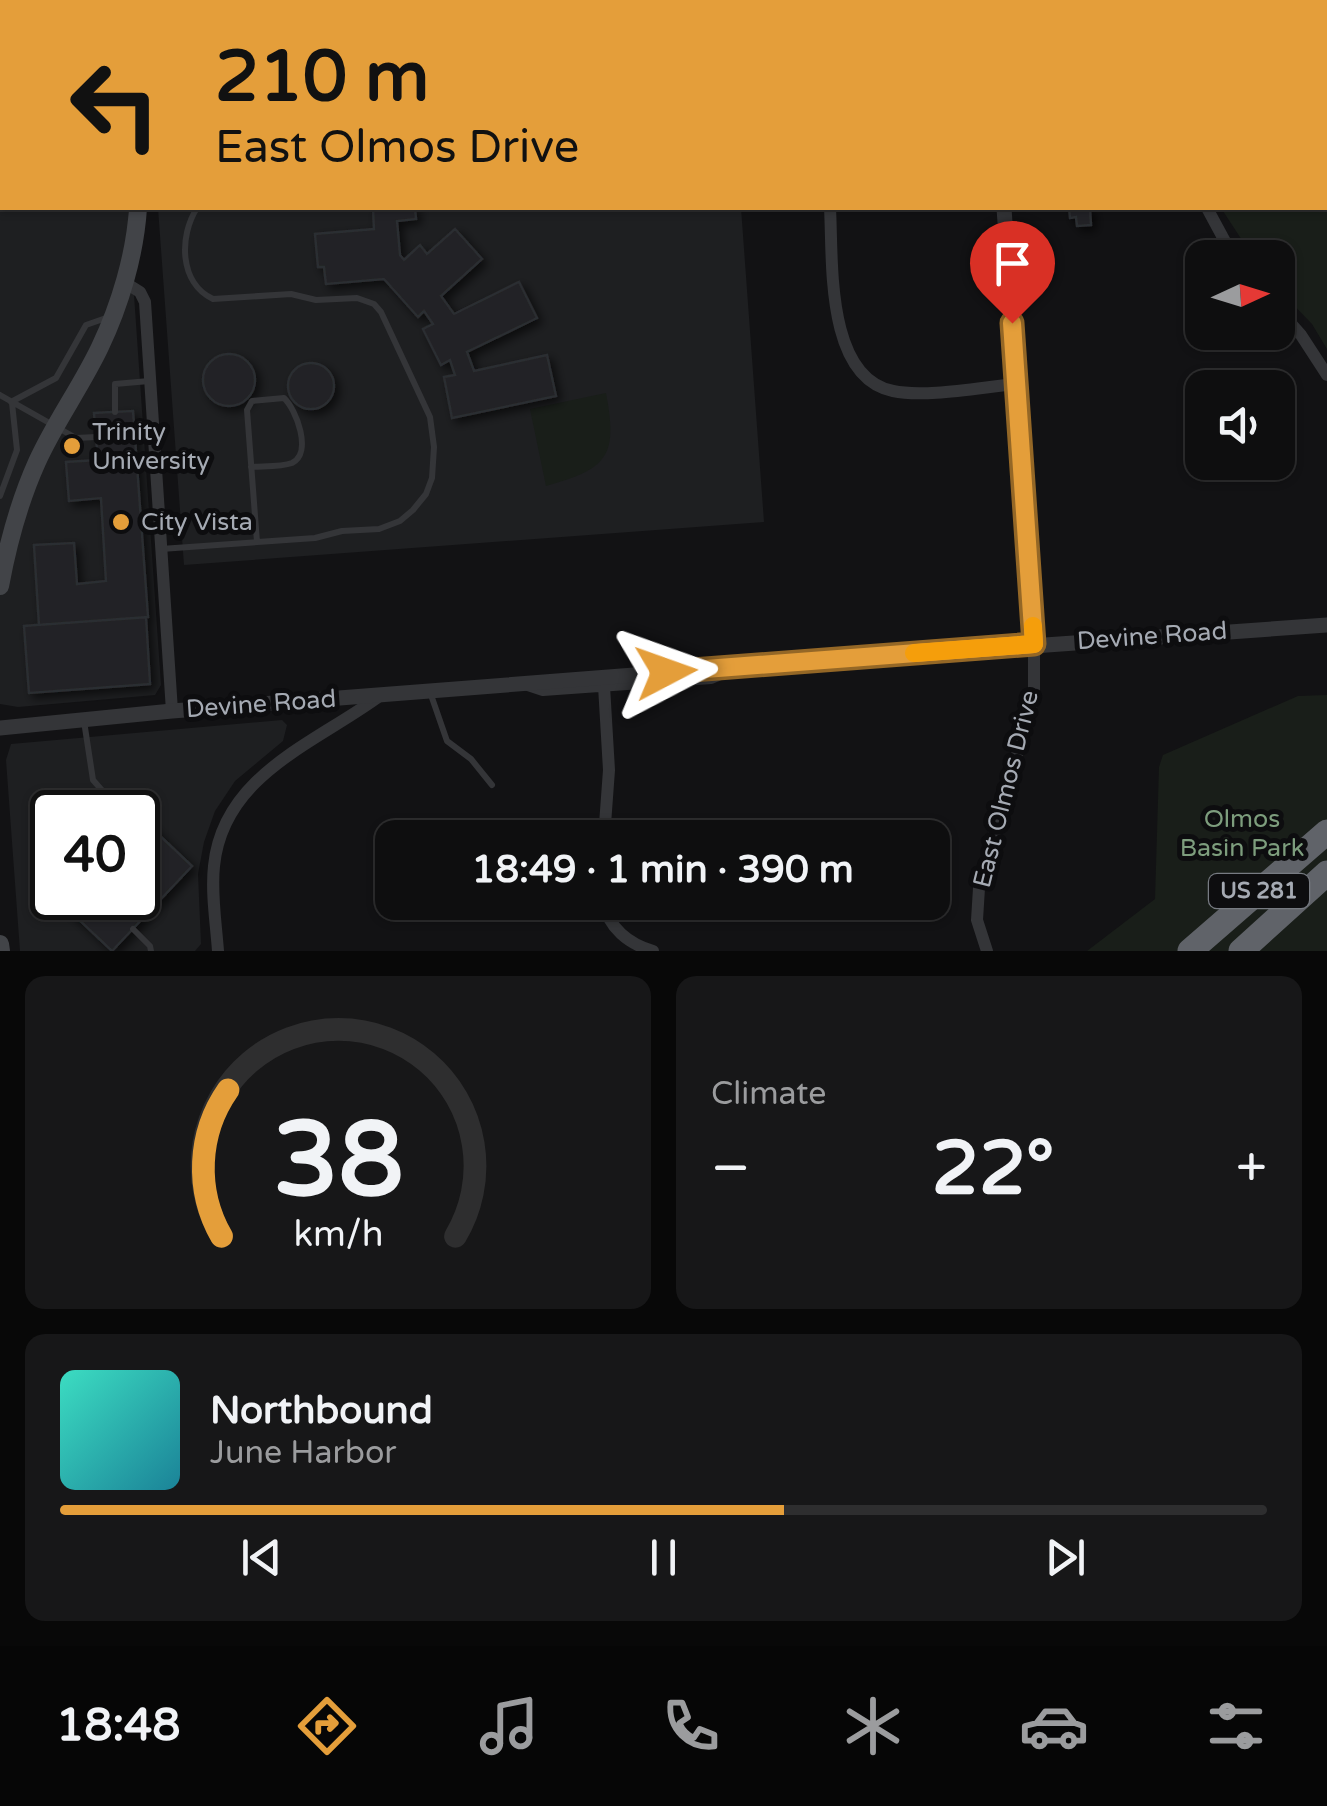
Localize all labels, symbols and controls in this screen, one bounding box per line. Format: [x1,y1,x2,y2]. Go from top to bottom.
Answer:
text: 210 m [215,36,429,120]
icon: left [50,40,180,170]
text: East Olmos Drive [215,121,579,175]
pin [970,221,1055,324]
icon: arrive [985,236,1040,291]
north arrow [1185,240,1295,350]
map controls [1185,240,1295,480]
button: sound [1185,370,1295,480]
place label: Trinity University [92,417,210,476]
marker: Trinity University [61,435,83,457]
place label: City Vista [141,507,253,537]
marker: City Vista [110,511,132,533]
street label: Devine Road [1076,616,1228,656]
position arrow [614,620,718,724]
street label: Devine Road [185,684,337,724]
street label: East Olmos Drive [967,687,1045,891]
speed limit sign: 40 [30,790,160,920]
park label: Olmos Basin Park [1180,804,1304,863]
text: 18:49 · 1 min · 390 m [471,847,854,893]
road number: US 281 [1209,874,1309,908]
text: Climate [711,1075,826,1113]
text: 38 [273,1099,403,1224]
text: 22° [932,1124,1054,1214]
text: − [711,1136,750,1202]
text: + [1236,1136,1267,1202]
text: km/h [293,1213,383,1256]
text: Northbound [210,1388,433,1434]
text: June Harbor [210,1434,397,1472]
icon: previous [234,1530,289,1585]
icon: pause [636,1530,691,1585]
icon: next [1038,1530,1093,1585]
icon: directions [292,1691,362,1761]
icon: music [474,1691,544,1761]
icon: phone [656,1691,726,1761]
icon: climate [838,1691,908,1761]
icon: car [1019,1691,1089,1761]
icon: filters [1201,1691,1271,1761]
text: 18:48 [56,1699,181,1753]

